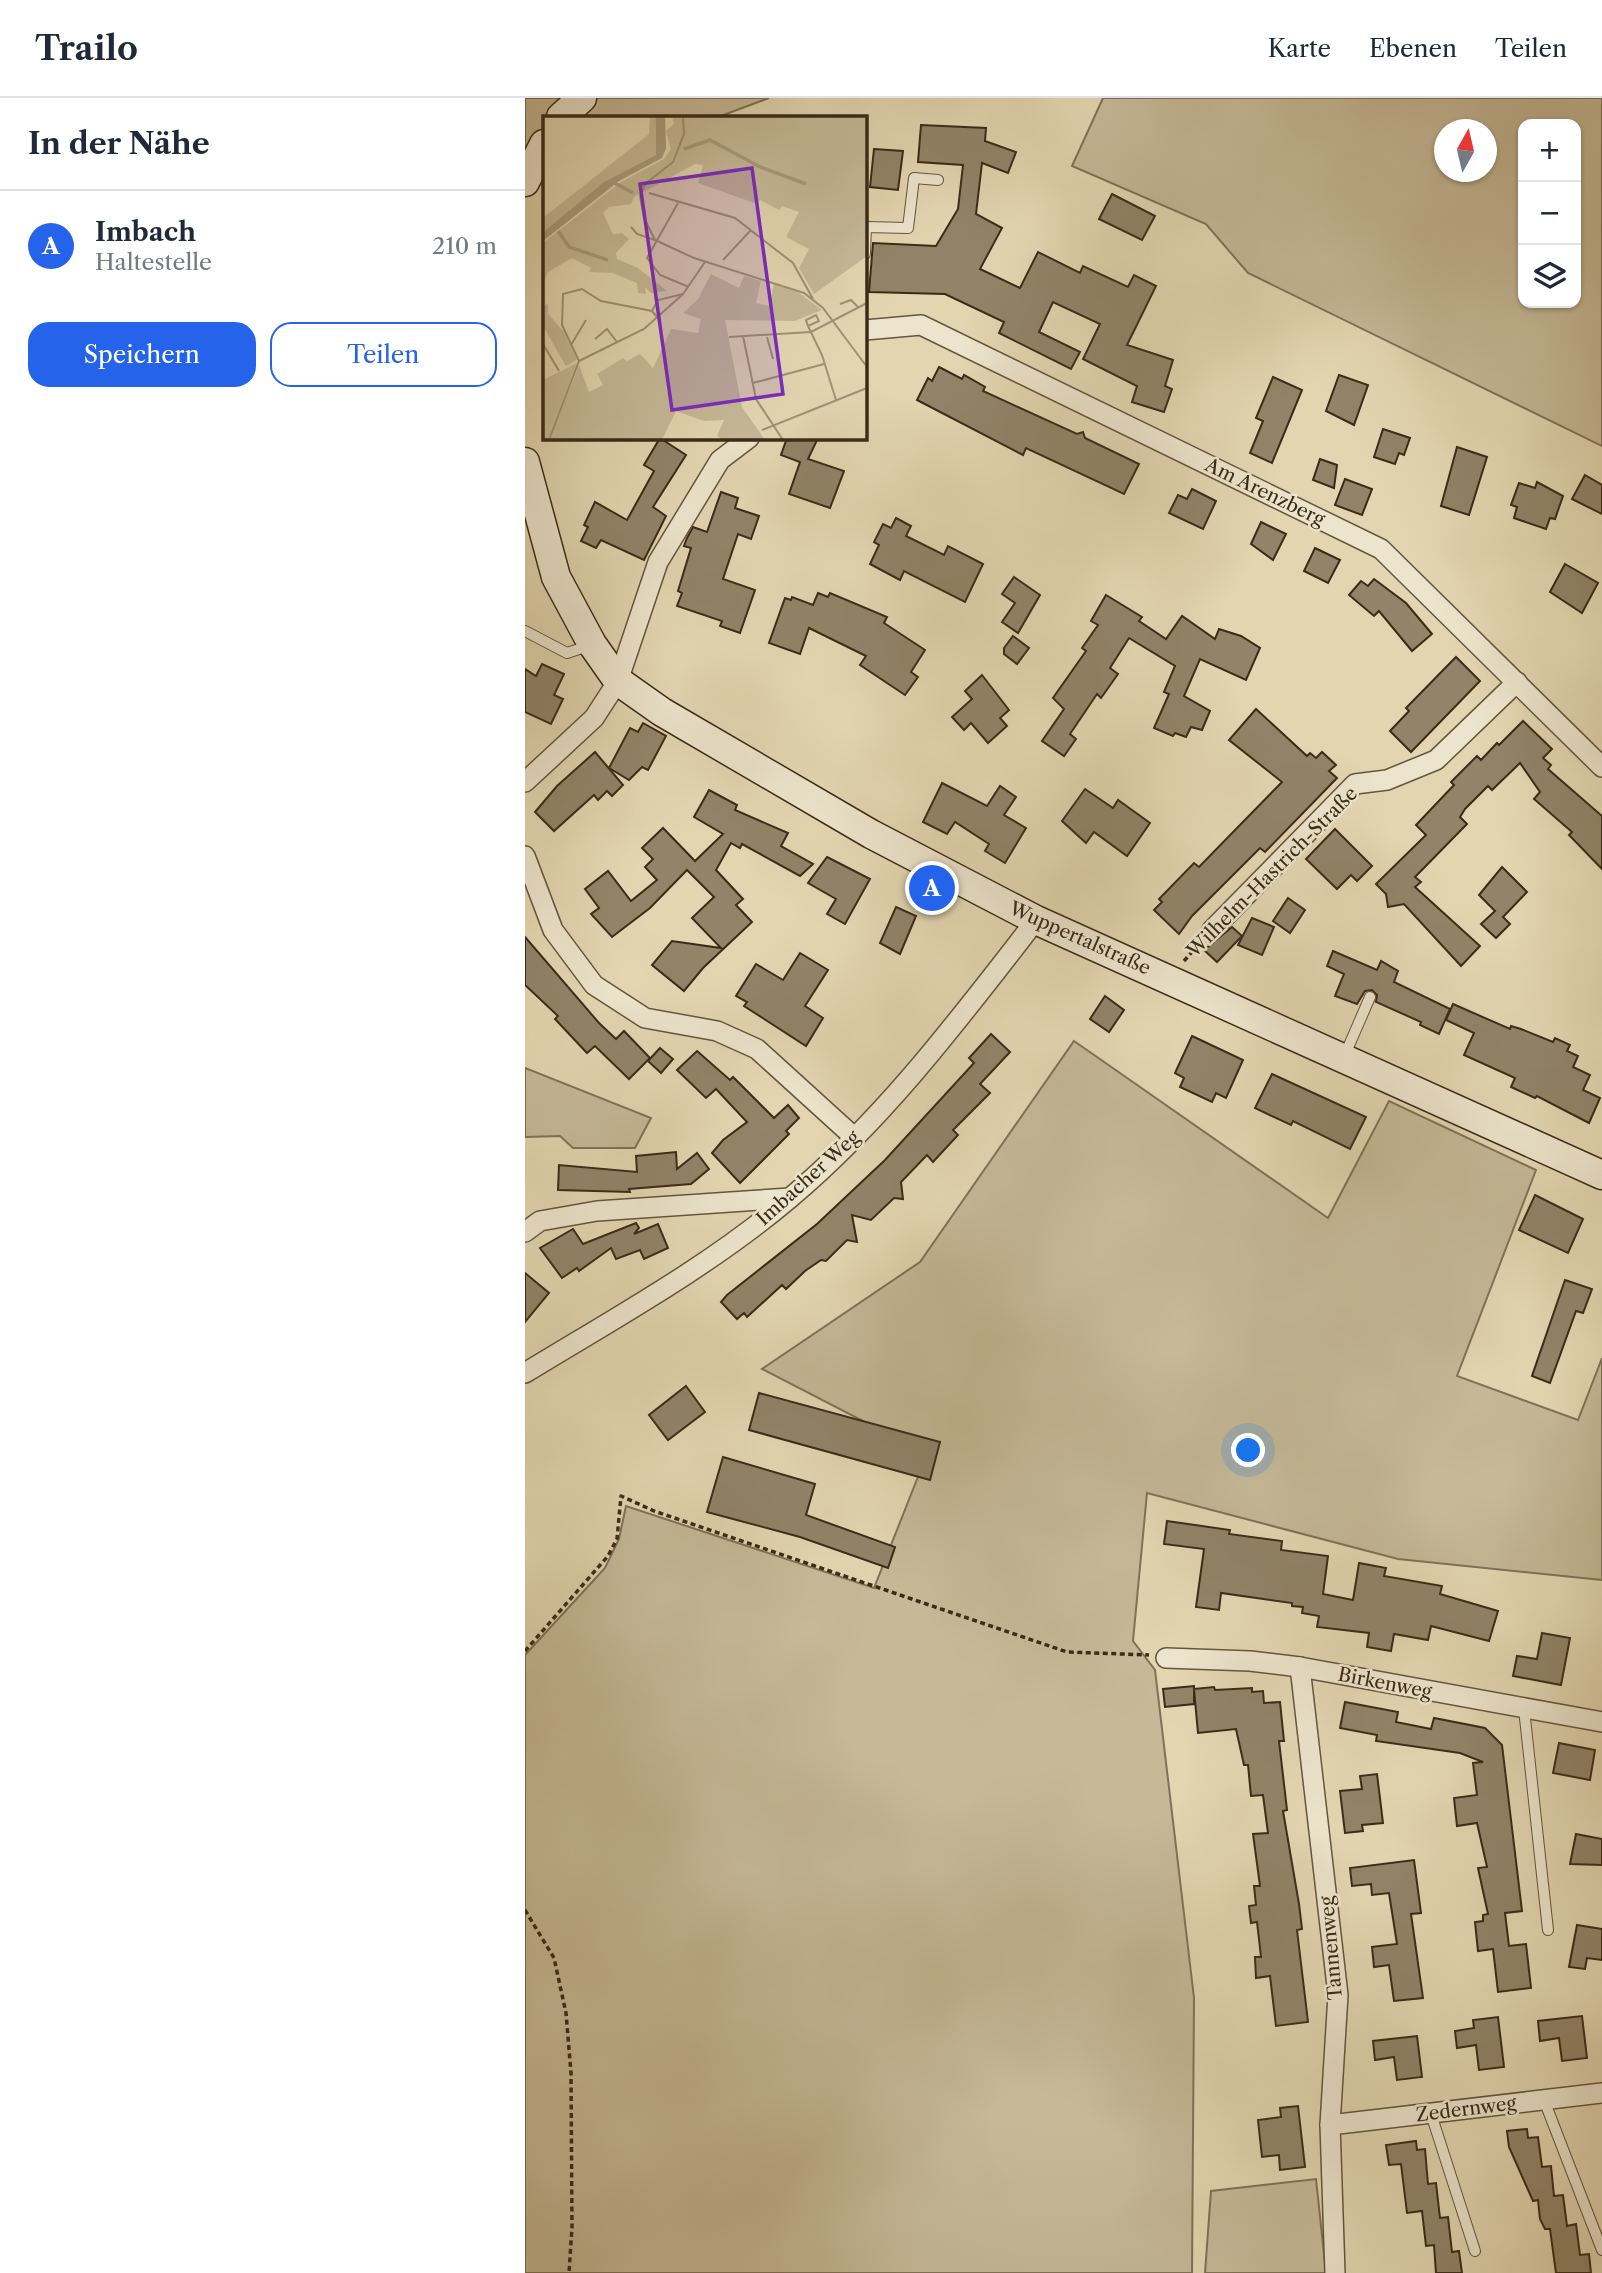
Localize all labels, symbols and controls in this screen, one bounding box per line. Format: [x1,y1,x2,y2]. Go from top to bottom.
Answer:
text: Trailo [35,28,138,69]
text: Karte [1268,34,1331,63]
text: Ebenen [1369,34,1457,63]
text: Teilen [1495,34,1567,63]
inset map [543,116,866,439]
north arrow [1434,119,1497,182]
map controls [1518,119,1581,308]
button: + [1518,119,1581,182]
text: In der Nähe [28,125,210,162]
button: − [1518,182,1581,245]
text: Imbach [95,216,196,248]
text: A [42,232,60,260]
text: 210 m [432,232,497,260]
button: layers [1518,245,1581,308]
text: Haltestelle [95,248,212,276]
button: Speichern [28,322,256,387]
button: Teilen [270,322,497,387]
street label: Am Arenzberg [1201,453,1329,531]
street label: Wilhelm-Hastrich-Straße [1181,782,1362,963]
pin: A [909,862,955,914]
street label: Wuppertalstraße [1005,896,1154,980]
street label: Imbacher Weg [752,1125,865,1230]
your location [1231,1433,1265,1467]
street label: Birkenweg [1336,1663,1435,1704]
street label: Tannenweg [1315,1894,1347,2001]
street label: Zedernweg [1414,2091,1518,2127]

